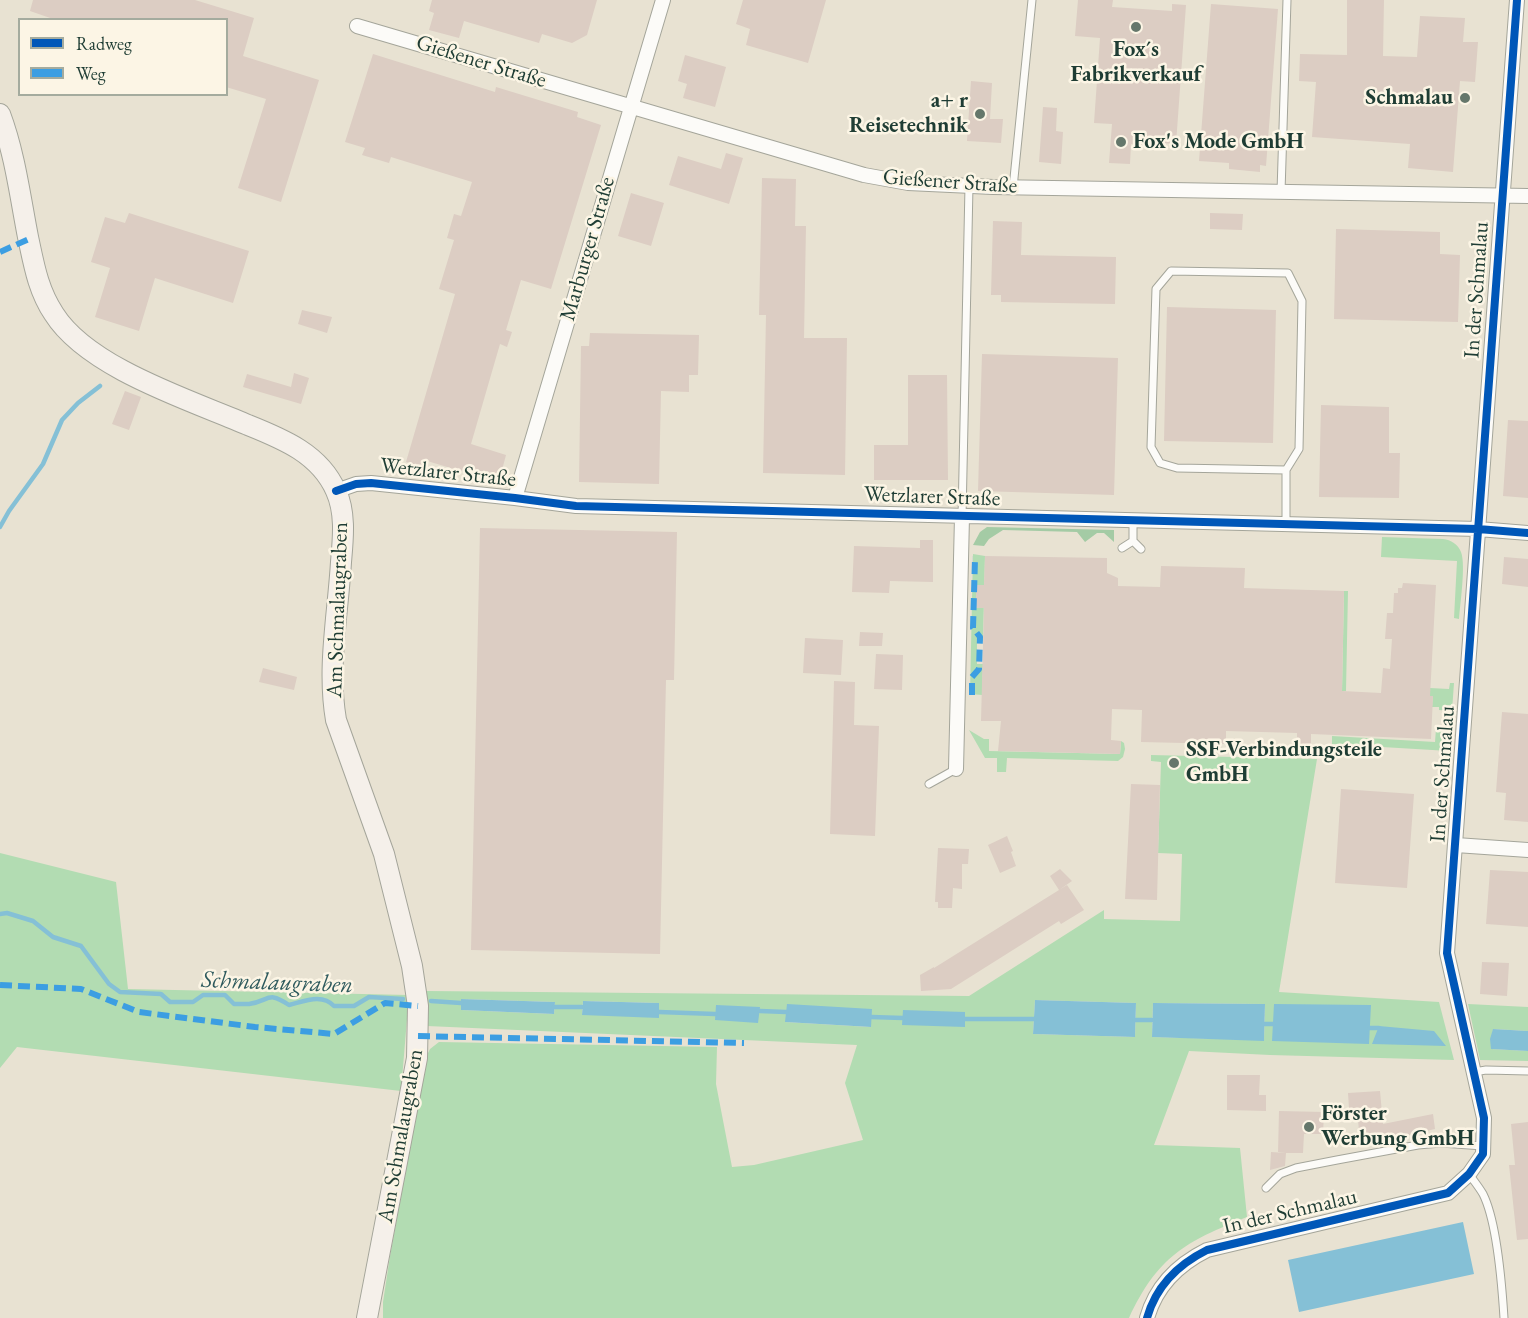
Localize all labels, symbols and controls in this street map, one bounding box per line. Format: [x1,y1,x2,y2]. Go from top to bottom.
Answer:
legend [18,18,228,96]
marker: Fox´s Fabrikverkauf [1129,20,1143,34]
street label: Gießener Straße [413,30,549,94]
text: Radweg [76,32,132,55]
place label: Fox´s Fabrikverkauf [1071,37,1201,88]
text: Weg [76,62,106,85]
place label: Schmalau [1365,85,1453,111]
place label: a+ r Reisetechnik [849,88,968,140]
marker: Schmalau [1458,91,1472,105]
marker: a+ r Reisetechnik [973,107,987,121]
place label: Fox's Mode GmbH [1133,129,1304,155]
marker: Fox's Mode GmbH [1114,135,1128,149]
street label: Gießener Straße [882,164,1018,200]
street label: Marburger Straße [555,174,621,324]
street label: In der Schmalau [1459,221,1495,359]
street label: Wetzlarer Straße [379,453,517,493]
street label: Wetzlarer Straße [863,481,1001,513]
street label: Am Schmalaugraben [322,522,354,698]
street label: In der Schmalau [1425,705,1461,843]
place label: SSF-Verbindungsteile GmbH [1186,737,1382,788]
marker: SSF-Verbindungsteile GmbH [1167,756,1181,770]
water label: Schmalaugraben [201,966,353,1000]
street label: Am Schmalaugraben [373,1047,429,1225]
place label: Förster Werbung GmbH [1321,1101,1474,1152]
marker: Förster Werbung GmbH [1302,1120,1316,1134]
street label: In der Schmalau [1220,1184,1360,1240]

